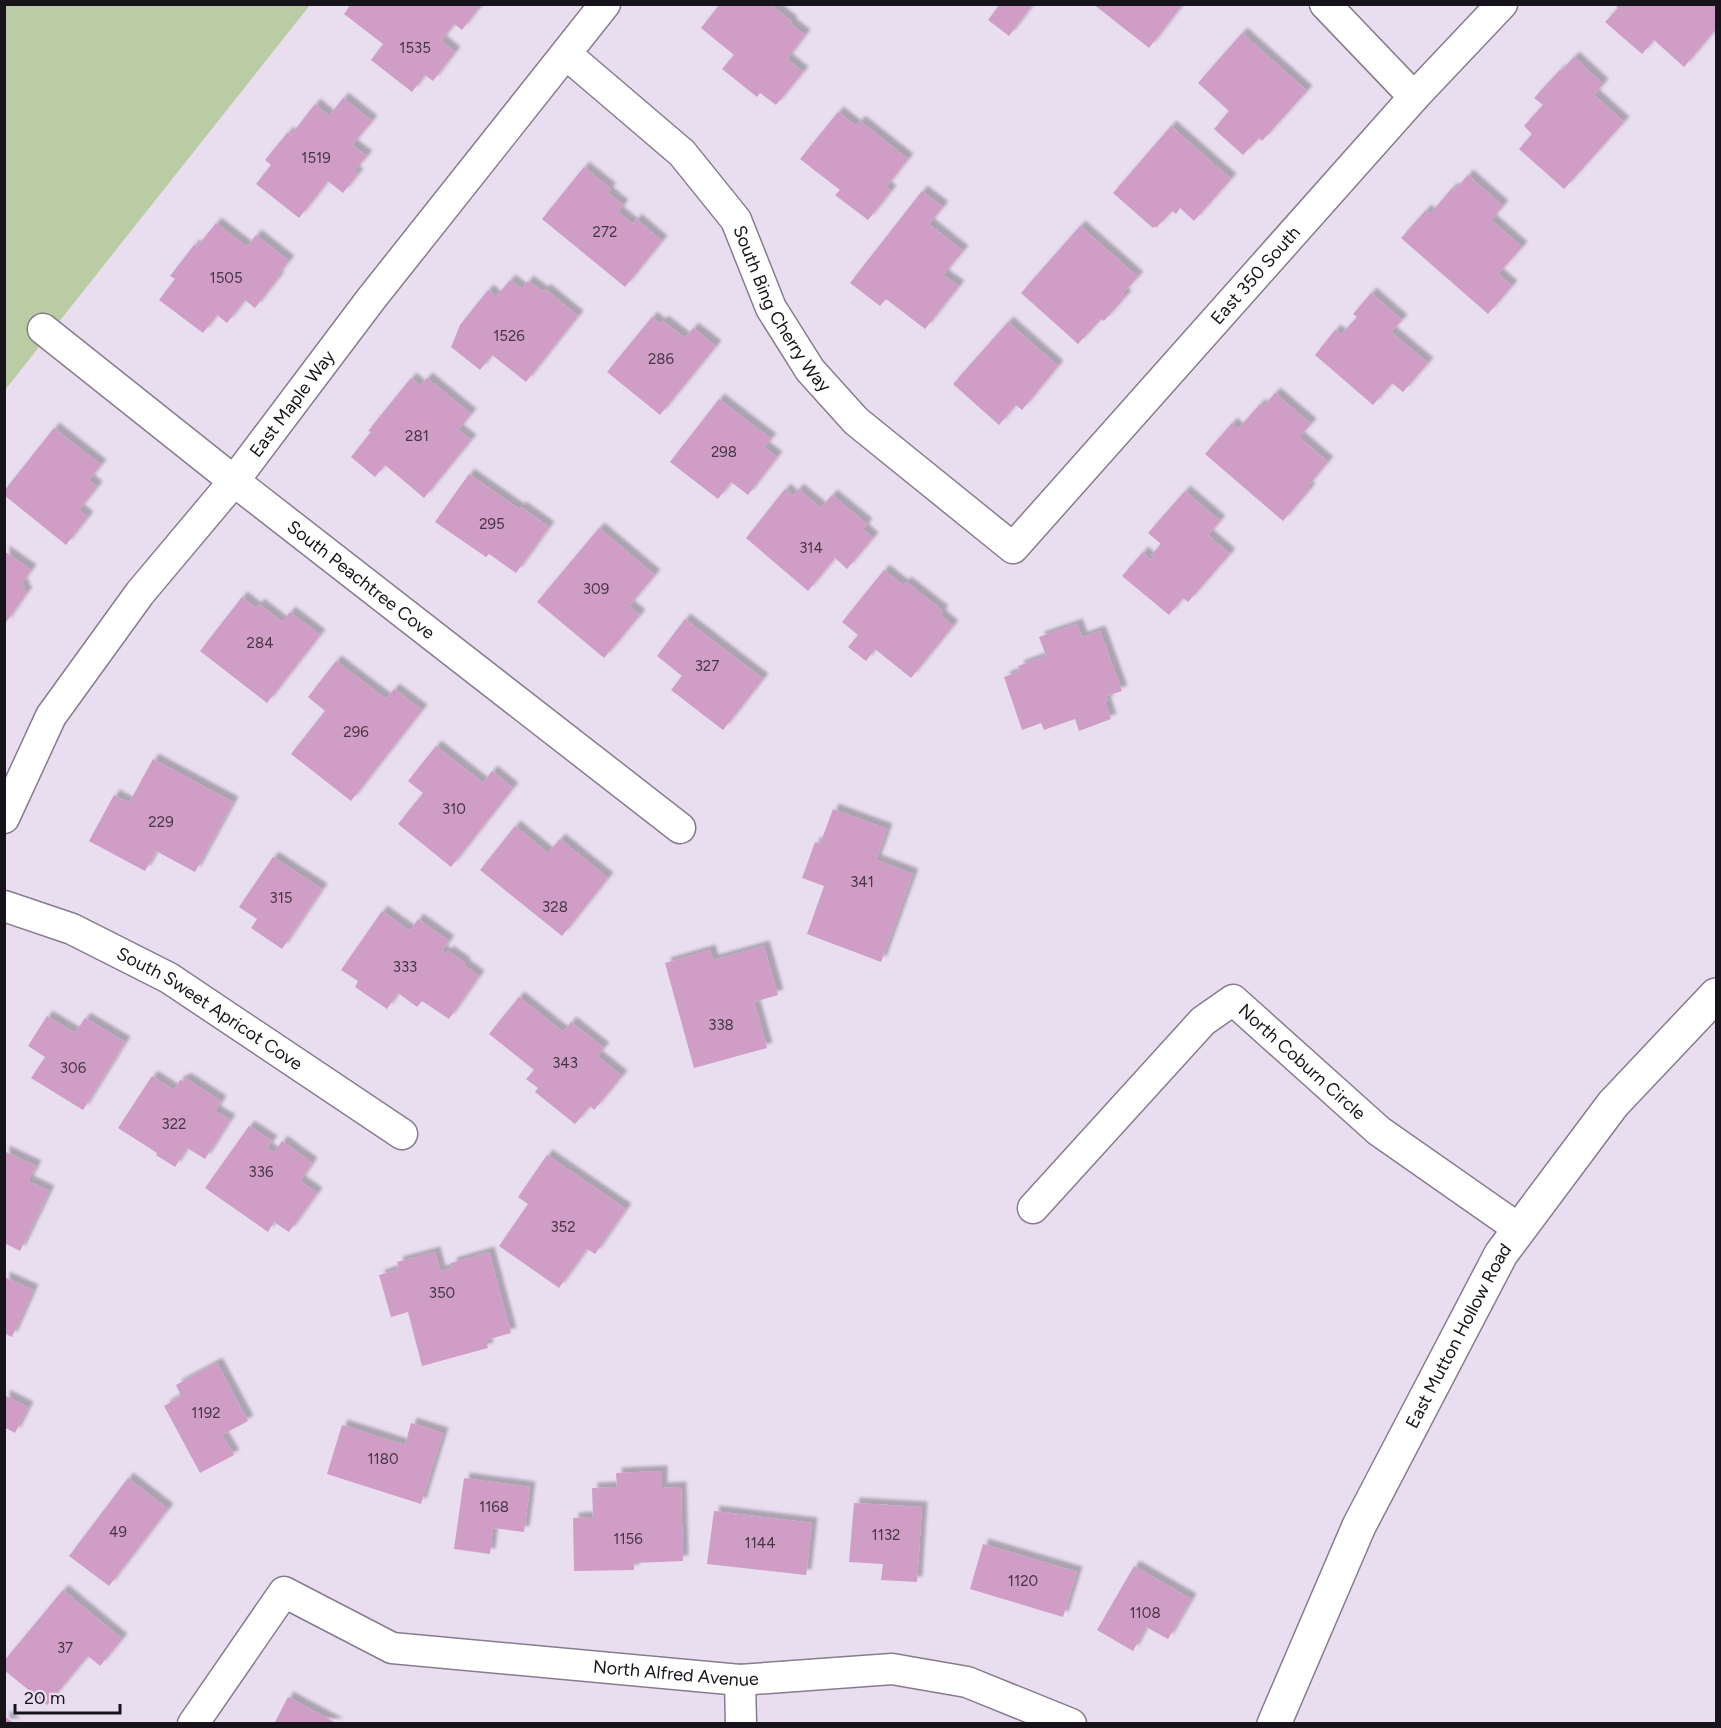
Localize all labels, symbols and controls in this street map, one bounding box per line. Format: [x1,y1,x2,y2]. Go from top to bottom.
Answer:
house number: 1535 [399,39,431,57]
house number: 1519 [301,149,331,167]
street label: South Bing Cherry Way [728,222,836,397]
street label: East 350 South [1206,222,1305,329]
house number: 272 [593,223,617,241]
house number: 1505 [209,269,243,287]
house number: 1526 [493,327,525,345]
street label: East Maple Way [245,346,340,461]
house number: 286 [648,350,675,368]
house number: 281 [405,427,429,445]
house number: 298 [711,443,737,461]
house number: 295 [479,515,505,533]
street label: South Peachtree Cove [283,516,439,644]
house number: 314 [799,539,823,557]
house number: 309 [583,580,609,598]
house number: 284 [247,634,273,652]
house number: 327 [695,657,719,675]
house number: 296 [343,723,369,741]
house number: 310 [442,800,466,818]
house number: 229 [148,813,174,831]
house number: 341 [850,873,874,891]
house number: 315 [270,889,292,907]
house number: 328 [542,898,568,916]
street label: South Sweet Apricot Cove [113,942,307,1075]
house number: 333 [393,958,417,976]
street label: North Coburn Circle [1234,999,1370,1125]
house number: 338 [708,1016,734,1034]
house number: 343 [552,1054,578,1072]
house number: 306 [60,1059,87,1077]
house number: 322 [162,1115,186,1133]
house number: 336 [249,1163,274,1181]
house number: 352 [550,1218,576,1236]
street label: East Mutton Hollow Road [1401,1239,1516,1432]
house number: 350 [429,1284,455,1302]
house number: 1192 [191,1404,221,1422]
house number: 1180 [367,1450,399,1468]
house number: 1168 [479,1498,509,1516]
house number: 49 [109,1523,127,1541]
house number: 1132 [872,1526,900,1544]
house number: 1156 [613,1530,643,1548]
house number: 1144 [744,1534,776,1552]
house number: 1120 [1008,1572,1038,1590]
house number: 1108 [1129,1604,1161,1622]
house number: 37 [57,1639,73,1657]
street label: North Alfred Avenue [592,1656,760,1691]
scale bar [15,1677,120,1715]
text: 20 m [24,1687,65,1709]

